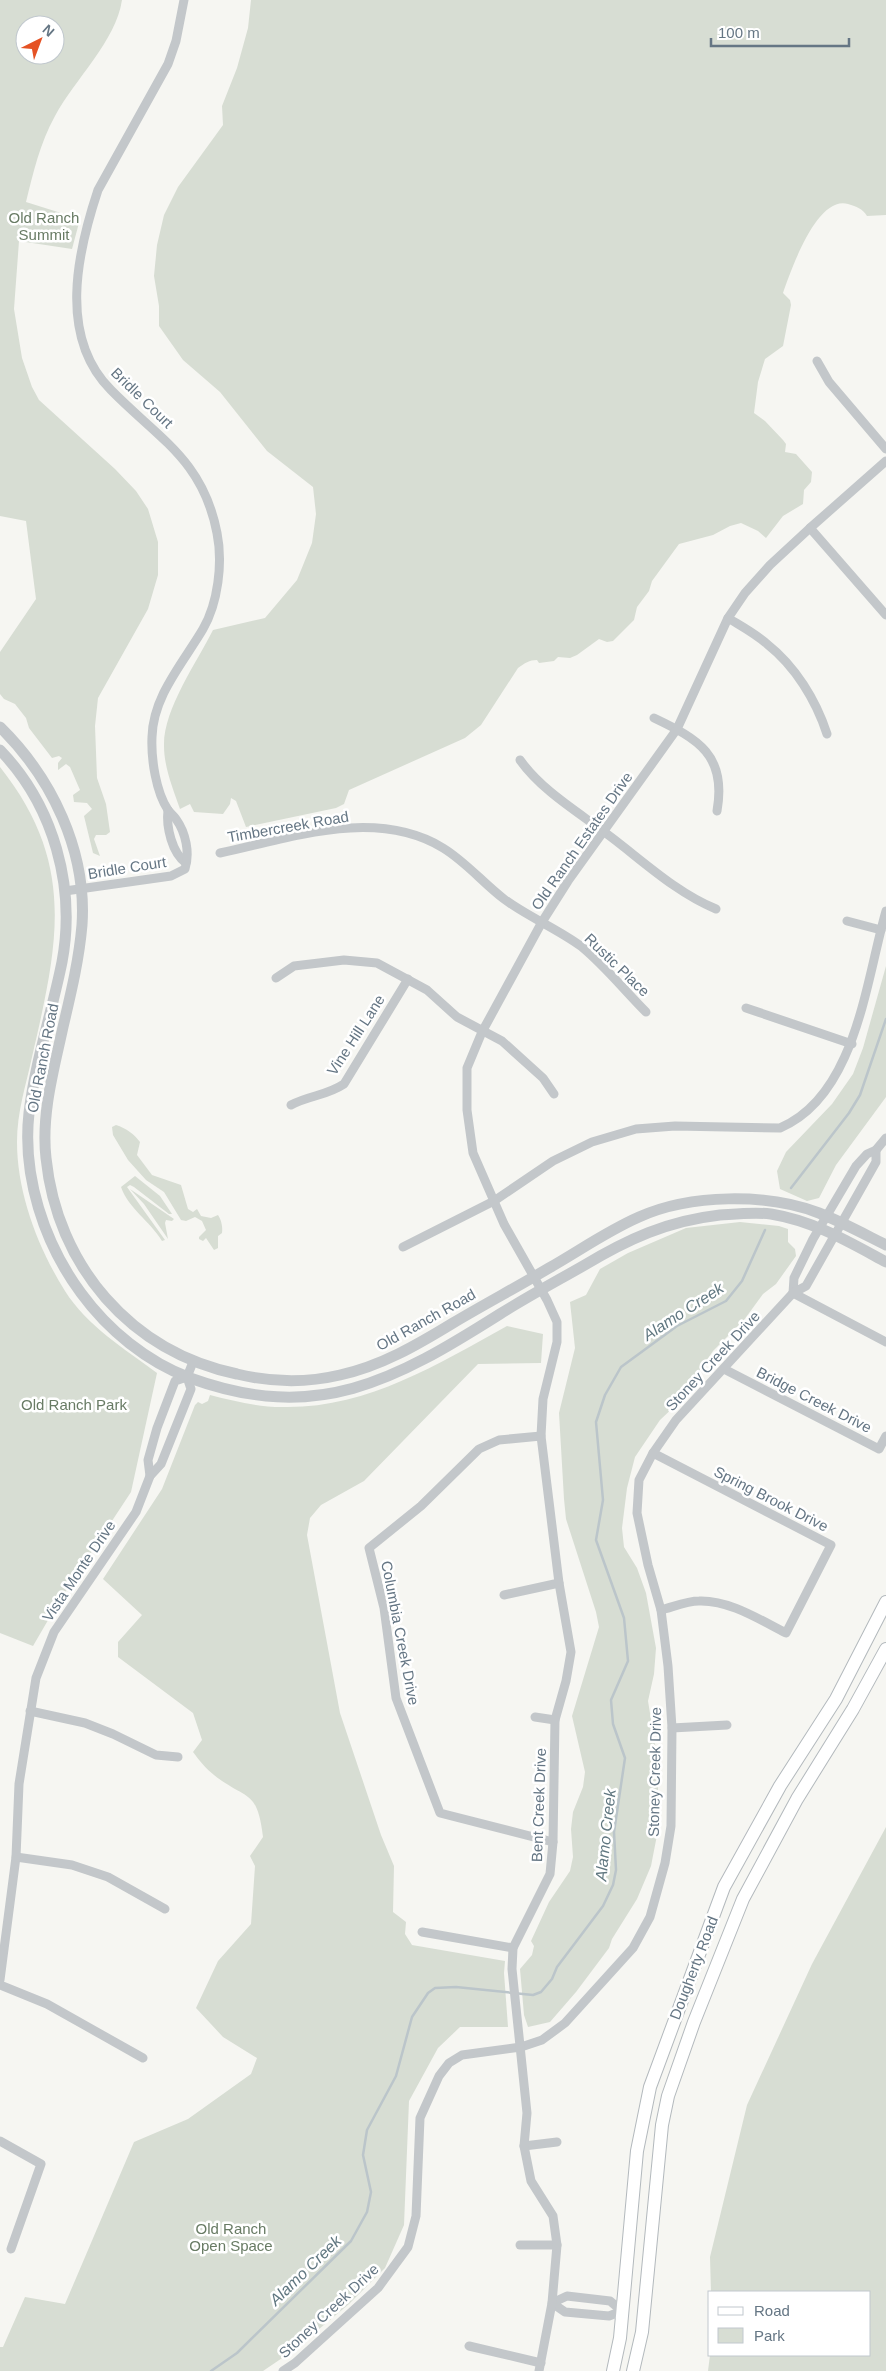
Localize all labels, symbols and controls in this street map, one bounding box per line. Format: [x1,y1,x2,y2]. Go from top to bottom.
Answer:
north arrow [15,15,65,65]
scale bar [711,15,848,47]
text: N [40,21,58,40]
text: 100 m [718,24,760,41]
park label: Old Ranch Summit [9,209,79,243]
street label: Bridle Court [108,364,177,432]
street label: Old Ranch Estates Drive [528,769,636,913]
street label: Timbercreek Road [226,807,350,846]
street label: Bridle Court [86,853,168,882]
street label: Rustic Place [581,930,653,1000]
street label: Vine Hill Lane [323,991,388,1078]
street label: Old Ranch Road [24,1002,61,1114]
water label: Alamo Creek [639,1279,728,1344]
street label: Old Ranch Road [373,1285,478,1354]
street label: Stoney Creek Drive [662,1307,763,1414]
street label: Bridge Creek Drive [754,1363,875,1436]
park label: Old Ranch Park [21,1396,127,1413]
street label: Spring Brook Drive [711,1462,831,1535]
street label: Vista Monte Drive [39,1517,119,1624]
street label: Columbia Creek Drive [378,1559,423,1707]
street label: Stoney Creek Drive [645,1707,664,1837]
street label: Bent Creek Drive [528,1748,549,1862]
water label: Alamo Creek [592,1787,619,1883]
street label: Dougherty Road [666,1914,721,2022]
park label: Old Ranch Open Space [189,2220,273,2254]
water label: Alamo Creek [265,2231,345,2309]
street label: Stoney Creek Drive [275,2260,382,2361]
legend [708,2291,871,2356]
text: Road [754,2302,790,2319]
text: Park [754,2327,785,2344]

